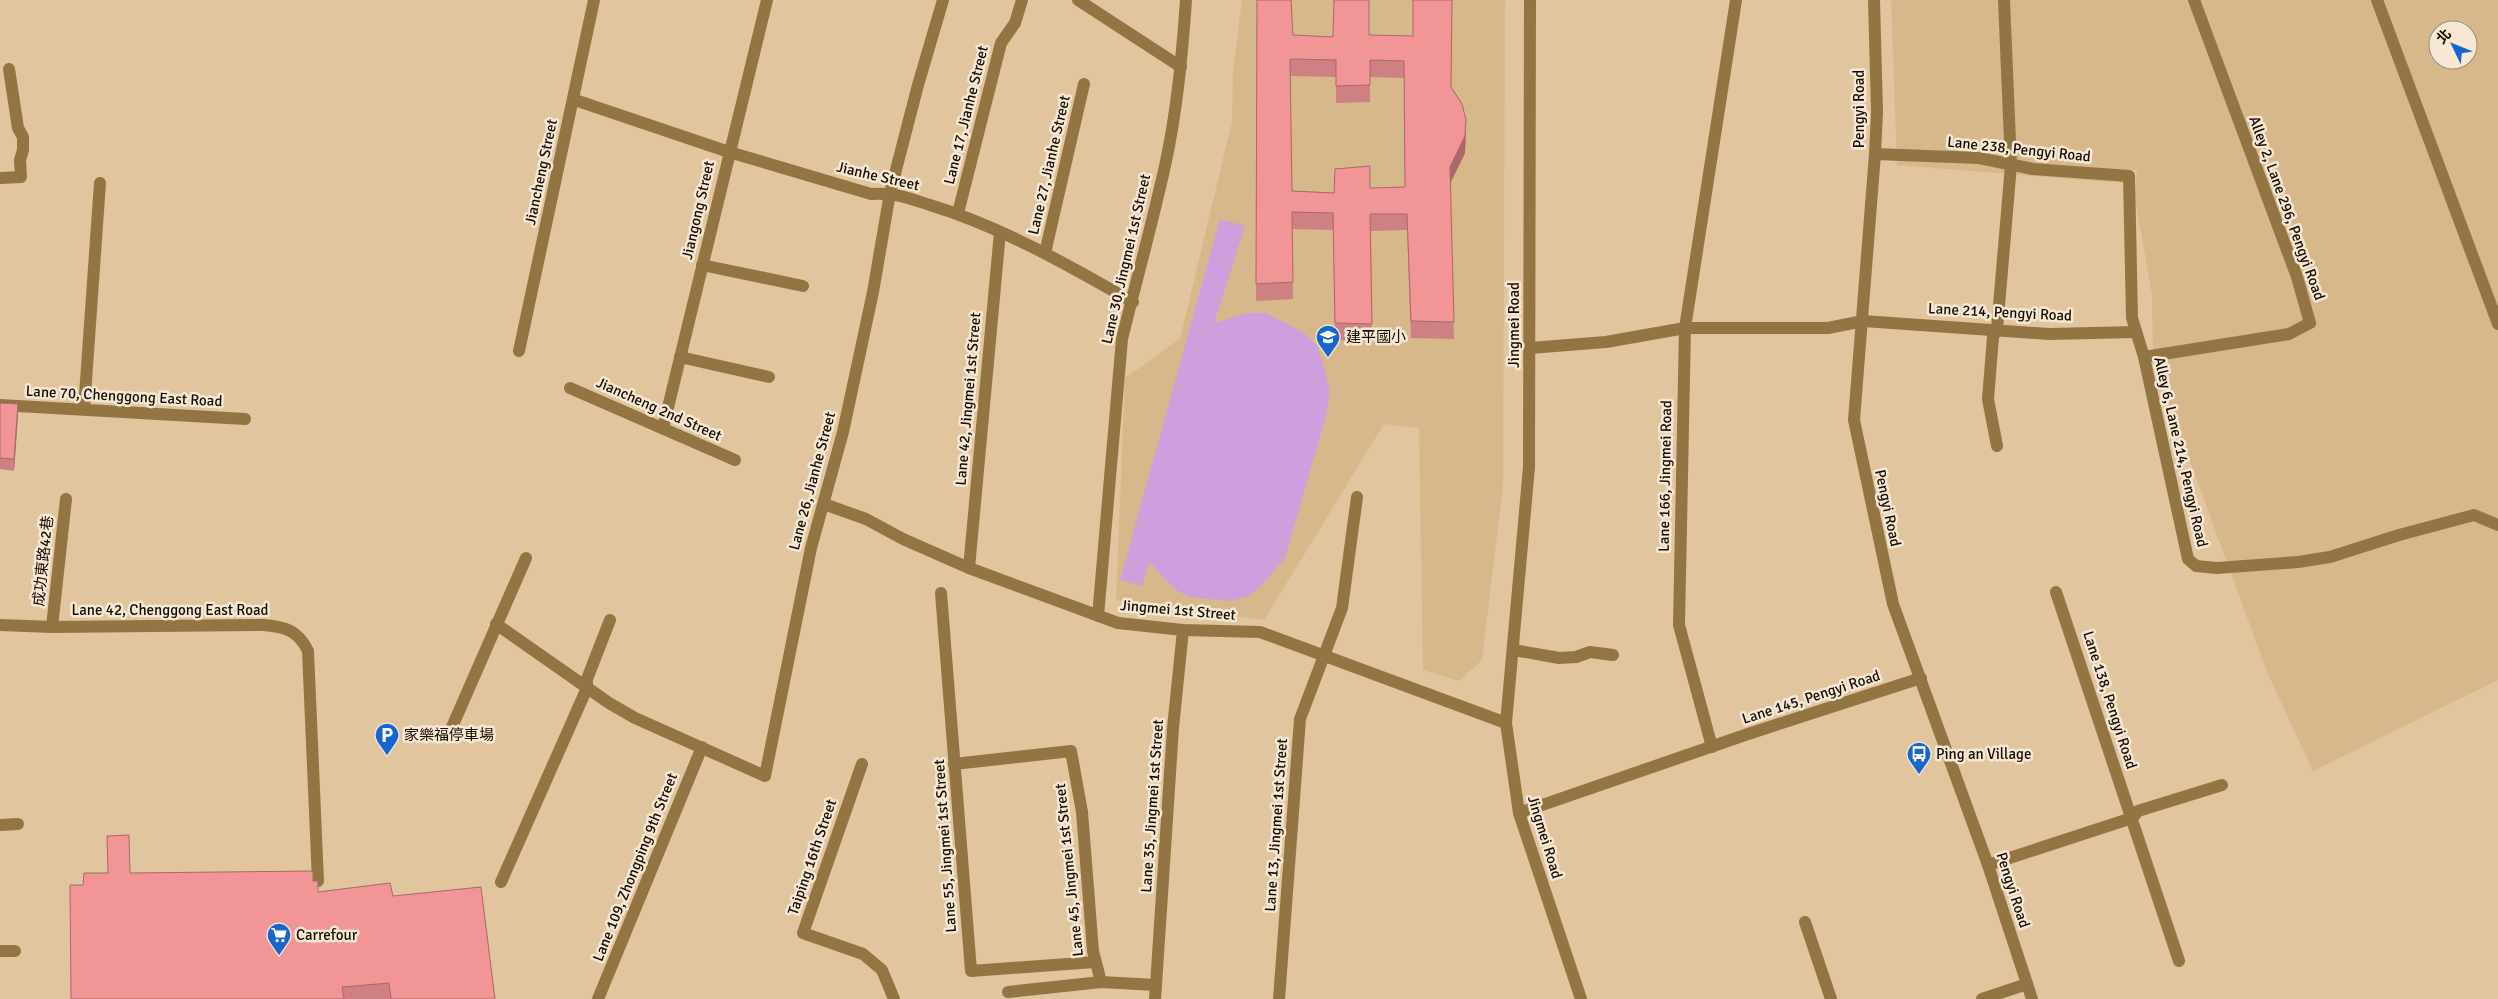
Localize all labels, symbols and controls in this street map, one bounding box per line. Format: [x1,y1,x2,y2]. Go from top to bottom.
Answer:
north arrow [2428,20,2478,70]
text: 北 [2433,26,2455,47]
street label: Lane 17, Jianhe Street [940,44,992,186]
street label: Pengyi Road [1850,70,1868,148]
street label: Lane 27, Jianhe Street [1024,94,1074,236]
street label: Alley 2, Lane 296, Pengyi Road [2245,113,2329,303]
street label: Jiancheng Street [521,117,561,227]
street label: Lane 238, Pengyi Road [1946,133,2092,165]
street label: Jianhe Street [835,158,921,194]
street label: Jiangong Street [678,159,718,261]
street label: Lane 30, Jingmei 1st Street [1098,172,1154,346]
street label: Jingmei Road [1505,282,1523,368]
street label: Lane 214, Pengyi Road [1928,299,2073,325]
street label: Lane 42, Jingmei 1st Street [951,312,985,486]
school or university icon: 建平國小 [1315,324,1341,358]
place label: 建平國小 [1346,328,1406,346]
street label: Alley 6, Lane 214, Pengyi Road [2150,355,2212,549]
street label: Jiancheng 2nd Street [594,373,724,445]
street label: Lane 70, Chenggong East Road [25,382,223,410]
street label: Lane 166, Jingmei Road [1655,400,1675,552]
street label: Lane 26, Jianhe Street [785,410,839,552]
street label: Pengyi Road [1871,468,1905,548]
street label: 成功東路42巷 [29,515,57,607]
street label: Jingmei 1st Street [1119,596,1237,624]
street label: Lane 42, Chenggong East Road [72,601,269,619]
street label: Lane 138, Pengyi Road [2079,629,2141,771]
street label: Lane 145, Pengyi Road [1740,666,1882,728]
street label: Lane 35, Jingmei 1st Street [1137,719,1167,893]
parking icon: 家樂福停車場 [374,722,400,756]
place label: 家樂福停車場 [404,726,494,744]
street label: Lane 13, Jingmei 1st Street [1261,738,1291,912]
bus stop icon: Ping an Village [1906,741,1932,775]
place label: Ping an Village [1936,745,2031,763]
street label: Lane 55, Jingmei 1st Street [930,759,960,933]
street label: Lane 109, Zhongping 9th Street [589,770,681,964]
street label: Lane 45, Jingmei 1st Street [1051,783,1087,957]
street label: Jingmei Road [1524,793,1566,881]
street label: Taiping 16th Street [784,797,840,917]
street label: Pengyi Road [1992,850,2034,930]
supermarket icon: Carrefour [266,922,292,956]
place label: Carrefour [296,926,358,944]

